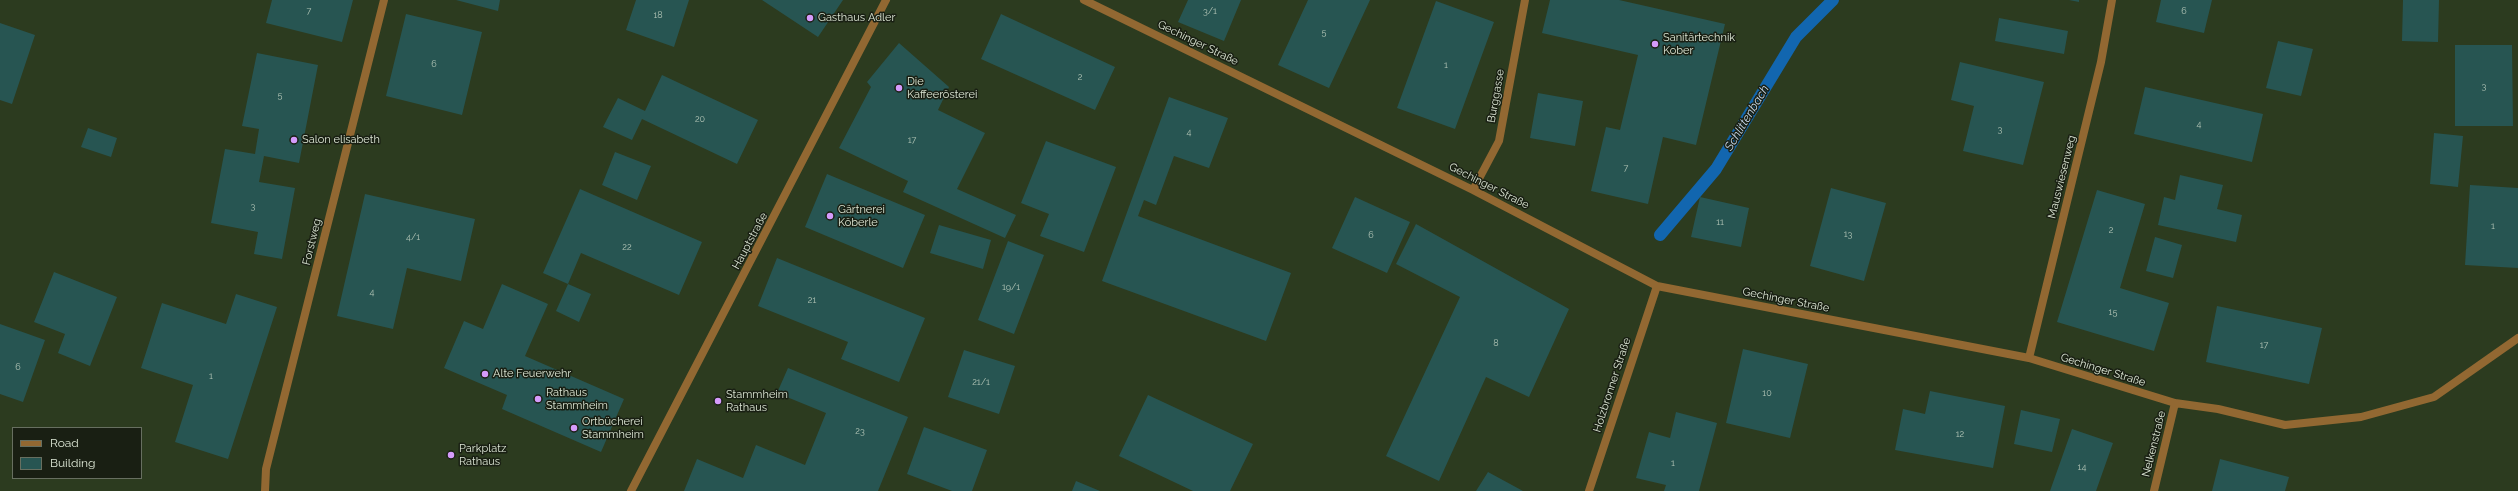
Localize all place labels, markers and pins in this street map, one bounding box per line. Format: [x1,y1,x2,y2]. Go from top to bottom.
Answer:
place label: Gasthaus Adler [818,11,895,25]
marker: Gasthaus Adler [805,13,815,23]
place label: Sanitärtechnik Kober [1663,31,1735,57]
marker: Sanitärtechnik Kober [1650,39,1660,49]
place label: Die Kaffeerösterei [907,75,977,101]
marker: Die Kaffeerösterei [894,83,904,93]
place label: Salon elisabeth [302,133,380,147]
marker: Salon elisabeth [289,135,299,145]
place label: Gärtnerei Köberle [838,203,885,229]
marker: Gärtnerei Köberle [825,211,835,221]
place label: Alte Feuerwehr [493,367,571,381]
marker: Alte Feuerwehr [480,369,490,379]
place label: Rathaus Stammheim [546,386,608,412]
place label: Stammheim Rathaus [726,388,788,414]
marker: Rathaus Stammheim [533,394,543,404]
marker: Stammheim Rathaus [713,396,723,406]
place label: Ortbücherei Stammheim [582,415,644,441]
marker: Ortbücherei Stammheim [569,423,579,433]
place label: Parkplatz Rathaus [459,442,506,468]
marker: Parkplatz Rathaus [446,450,456,460]

